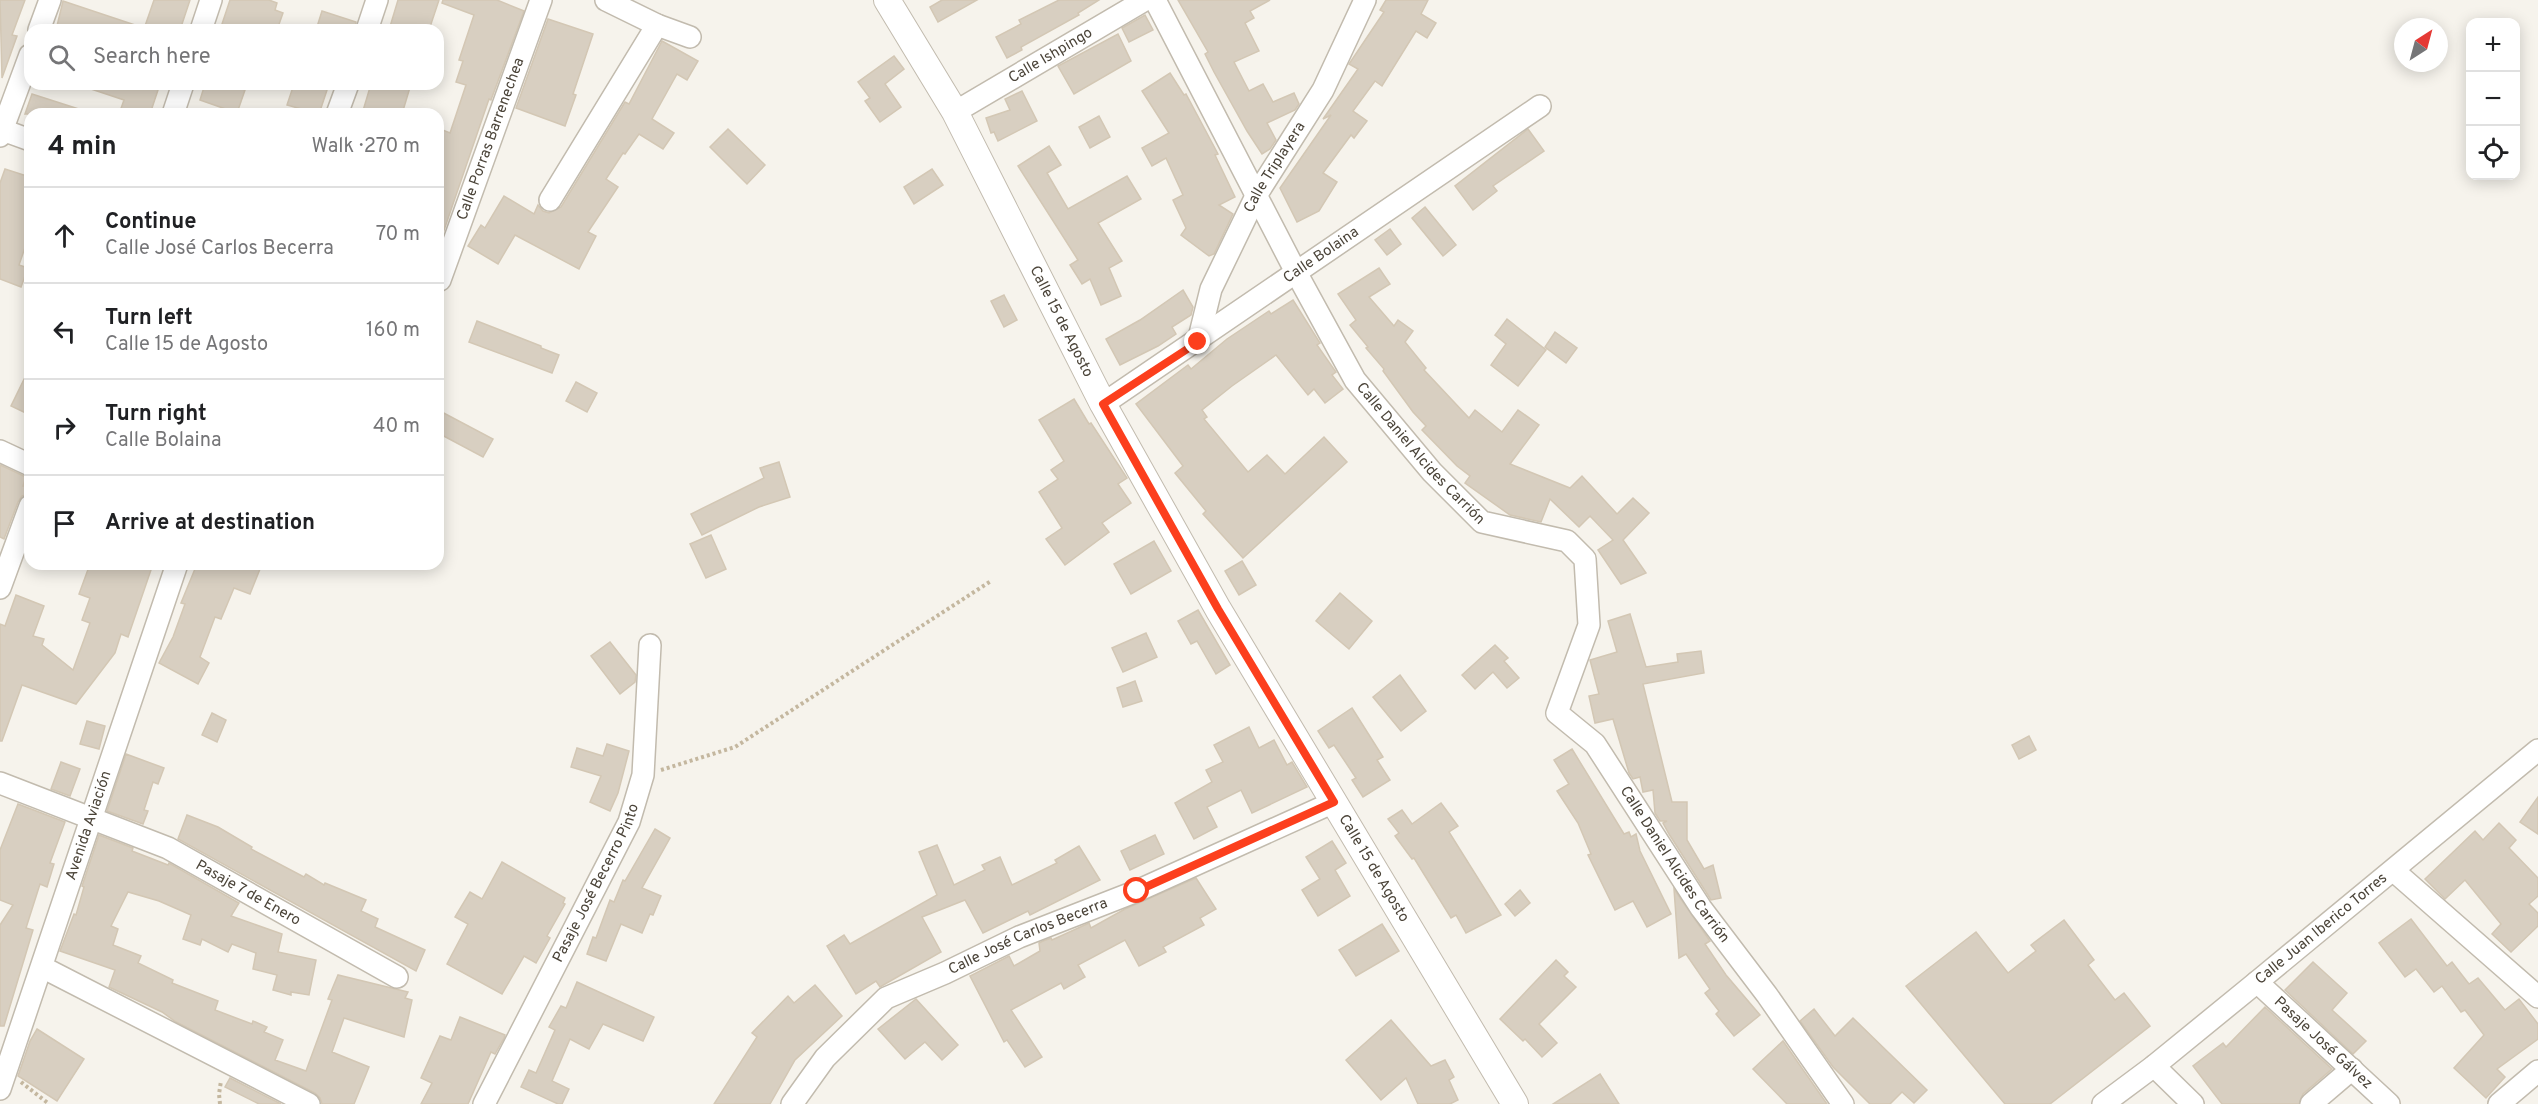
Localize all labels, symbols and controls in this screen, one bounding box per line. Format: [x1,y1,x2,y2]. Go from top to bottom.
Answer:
north arrow [2394,18,2448,72]
map controls [2466,18,2520,180]
button: + [2466,18,2520,72]
street label: Calle Ishpingo [1005,23,1096,88]
search box [24,24,444,90]
icon: search [45,41,78,74]
text: Search here [93,44,211,71]
street label: Calle Porras Barrenechea [453,55,529,223]
button: − [2466,72,2520,126]
street label: Calle Triplayera [1240,118,1310,216]
button: locate [2466,126,2520,180]
text: 4 min [48,131,117,164]
text: Walk · 270 m [312,134,420,160]
text: Continue [105,209,196,236]
icon: ahead [48,219,81,252]
text: 70 m [376,222,420,248]
street label: Calle Bolaina [1280,223,1363,288]
text: Calle José Carlos Becerra [105,236,334,262]
street label: Calle 15 de Agosto [1025,263,1097,381]
text: Turn left [105,305,193,332]
icon: left [48,315,81,348]
text: 160 m [366,318,420,344]
route end [1184,328,1210,354]
text: Calle 15 de Agosto [105,332,268,358]
street label: Calle Daniel Alcides Carrión [1352,379,1489,529]
text: Turn right [105,401,207,428]
icon: right [48,411,81,444]
text: 40 m [373,414,420,440]
text: Calle Bolaina [105,428,222,454]
icon: arrive [48,507,81,540]
text: Arrive at destination [105,510,315,537]
street label: Avenida Aviación [62,769,116,883]
street label: Calle Daniel Alcides Carrión [1615,783,1734,947]
street label: Pasaje José Becerro Pinto [549,801,643,966]
street label: Calle 15 de Agosto [1334,811,1413,926]
street label: Pasaje 7 de Enero [192,856,304,930]
street label: Calle Juan Iberico Torres [2252,869,2391,989]
route start [1123,877,1149,903]
street label: Calle José Carlos Becerra [945,894,1110,979]
street label: Pasaje José Gálvez [2270,993,2377,1093]

